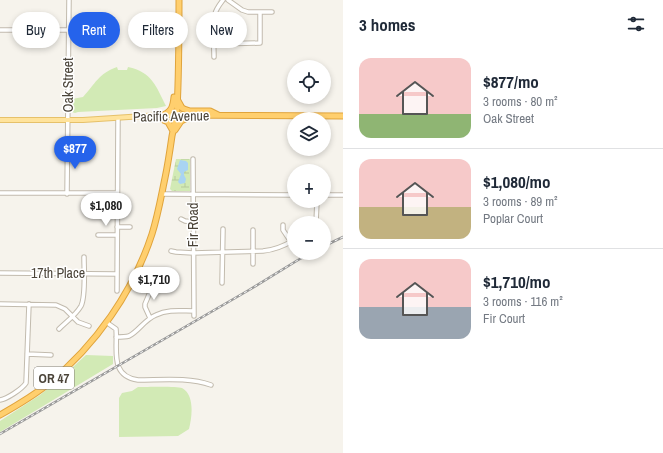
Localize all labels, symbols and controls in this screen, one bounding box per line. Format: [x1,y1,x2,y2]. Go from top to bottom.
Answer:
chip: Buy [12,12,60,48]
chip: Rent [68,12,120,48]
chip: Filters [128,12,188,48]
chip: New [196,12,247,48]
text: 3 homes [359,13,416,36]
icon: filters [625,13,647,35]
street label: Oak Street [59,58,77,112]
map controls [287,60,331,260]
button: locate [287,60,331,104]
text: $877/mo [483,70,539,93]
icon: home [391,74,439,122]
text: 3 rooms · 80 m² [483,93,558,110]
street label: Pacific Avenue [133,106,209,126]
text: Oak Street [483,110,534,127]
button: layers [287,112,331,156]
pin: $877 [51,136,99,170]
text: $877 [63,140,87,157]
button: + [287,164,331,208]
text: $1,080/mo [483,170,550,193]
icon: home [391,175,439,223]
pin: $1,080 [73,193,139,227]
text: 3 rooms · 89 m² [483,193,558,210]
text: $1,080 [90,197,122,214]
street label: Fir Road [184,203,202,247]
text: Poplar Court [483,210,543,227]
button: − [287,216,331,260]
street label: 17th Place [31,264,85,282]
pin: $1,710 [121,267,187,301]
text: $1,710/mo [483,270,550,293]
text: $1,710 [138,271,170,288]
icon: home [391,275,439,323]
text: 3 rooms · 116 m² [483,293,563,310]
text: Fir Court [483,310,525,327]
road number: OR 47 [34,367,74,389]

